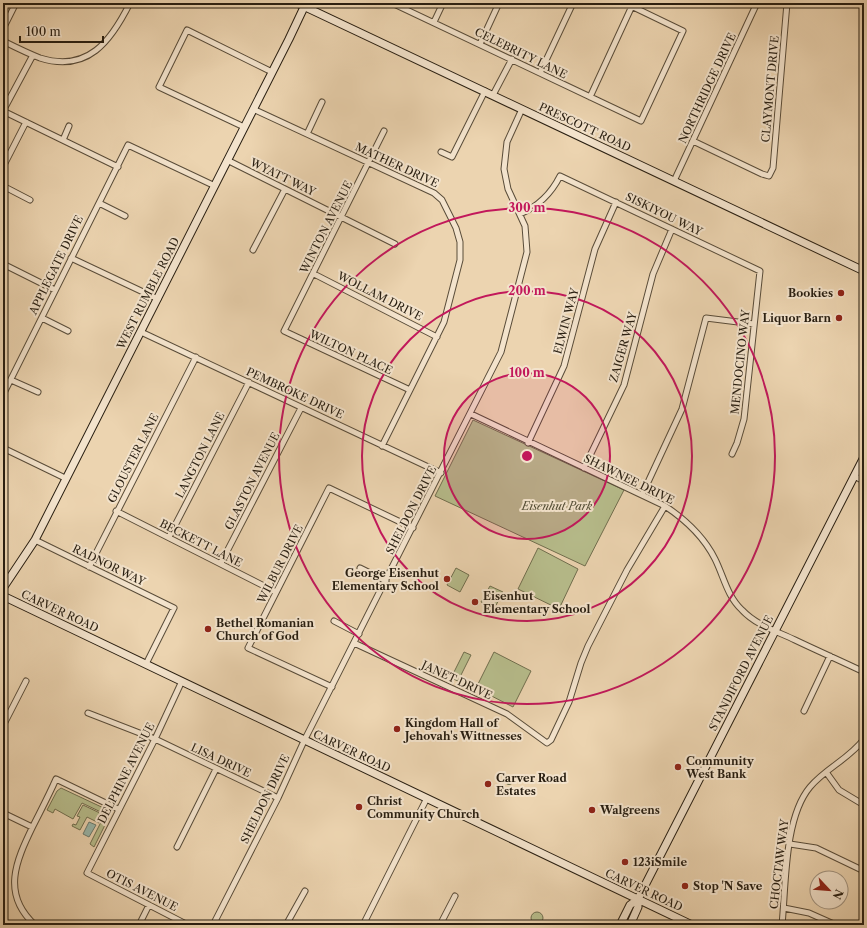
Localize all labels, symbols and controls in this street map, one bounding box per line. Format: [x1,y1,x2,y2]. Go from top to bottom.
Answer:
scale bar [20,18,103,44]
text: 100 m [26,24,61,39]
street label: CELEBRITY LANE [472,25,570,82]
street label: NORTHRIDGE DRIVE [675,30,739,146]
street label: CLAYMONT DRIVE [758,35,782,143]
street label: PRESCOTT ROAD [537,100,633,154]
street label: MATHER DRIVE [353,139,441,191]
street label: WYATT WAY [247,155,318,199]
street label: WINTON AVENUE [296,178,356,277]
street label: SISKIYOU WAY [623,189,705,239]
text: 300 m [508,200,546,215]
street label: APPLEGATE DRIVE [25,213,86,318]
street label: WEST RUMBLE ROAD [113,235,182,352]
street label: WOLLAM DRIVE [334,268,425,324]
text: 200 m [508,283,546,298]
street label: ELWIN WAY [550,286,582,356]
place label: Bookies [788,286,833,300]
marker: Bookies [836,288,846,298]
street label: MENDOCINO WAY [728,309,752,415]
street label: ZAIGER WAY [606,310,640,384]
place label: Liquor Barn [762,311,831,325]
marker: Liquor Barn [834,313,844,323]
street label: WILTON PLACE [306,326,395,378]
street label: PEMBROKE DRIVE [244,364,346,422]
text: 100 m [509,365,545,380]
street label: LANGTON LANE [172,409,228,500]
street label: GLOUSTER LANE [104,411,162,505]
street label: GLASTON AVENUE [221,430,283,532]
centre of rings [520,449,534,463]
street label: SHAWNEE DRIVE [581,451,677,507]
street label: SHELDON DRIVE [383,463,440,557]
park label: Eisenhut Park [521,499,593,513]
street label: BECKETT LANE [157,516,245,570]
street label: WILBUR DRIVE [254,522,306,607]
street label: RADNOR WAY [70,541,148,589]
place label: George Eisenhut Elementary School [332,566,440,593]
marker: George Eisenhut Elementary School [442,574,452,584]
street label: CARVER ROAD [19,587,101,635]
place label: Eisenhut Elementary School [483,589,590,616]
marker: Eisenhut Elementary School [470,597,480,607]
street label: STANDIFORD AVENUE [706,613,776,733]
place label: Bethel Romanian Church of God [216,616,314,643]
marker: Bethel Romanian Church of God [203,624,213,634]
street label: JANET DRIVE [418,657,495,703]
place label: Kingdom Hall of Jehovah's Wittnesses [403,716,522,743]
street label: DELPHINE AVENUE [94,720,158,826]
marker: Kingdom Hall of Jehovah's Wittnesses [392,724,402,734]
street label: CARVER ROAD [311,727,393,775]
street label: LISA DRIVE [189,740,254,780]
street label: SHELDON DRIVE [237,752,293,846]
place label: Community West Bank [685,754,754,781]
marker: Community West Bank [673,762,683,772]
place label: Carver Road Estates [496,771,567,798]
marker: Carver Road Estates [483,779,493,789]
place label: Christ Community Church [367,794,480,821]
marker: Christ Community Church [354,802,364,812]
place label: Walgreens [599,803,660,817]
marker: Walgreens [587,805,597,815]
street label: CHOCTAW WAY [767,818,791,910]
place label: 123iSmile [633,855,687,869]
marker: 123iSmile [620,857,630,867]
street label: OTIS AVENUE [104,866,181,914]
street label: CARVER ROAD [603,866,685,914]
north arrow [809,870,849,910]
place label: Stop 'N Save [693,879,763,893]
marker: Stop 'N Save [680,881,690,891]
text: N [829,887,846,902]

